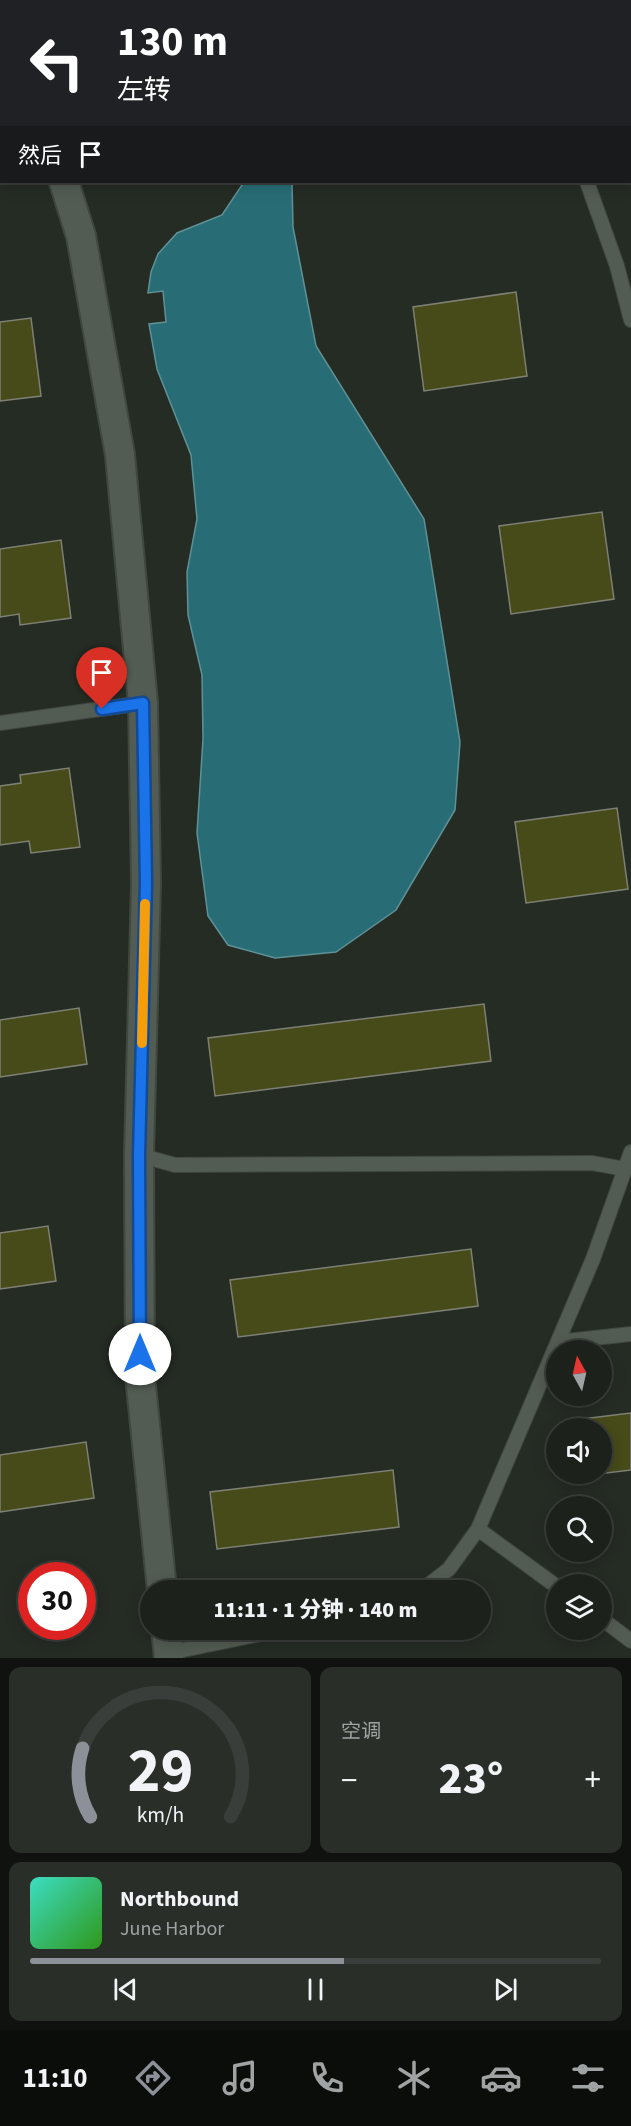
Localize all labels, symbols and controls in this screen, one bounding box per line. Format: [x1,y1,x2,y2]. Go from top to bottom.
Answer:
text: 130 m [117,12,228,72]
icon: left [18,24,96,102]
text: 左转 [117,71,171,110]
icon: arrive [74,138,107,171]
text: 然后 [18,140,62,172]
pin [76,647,127,709]
icon: arrive [85,656,118,689]
position arrow [108,1322,172,1386]
north arrow [546,1340,612,1406]
map controls [546,1340,612,1640]
button: sound [546,1418,612,1484]
button: search [546,1496,612,1562]
speed limit sign: 30 [18,1562,96,1640]
button: layers [546,1574,612,1640]
text: 11:11 · 1 分钟 · 140 m [214,1594,417,1626]
text: 空调 [341,1718,381,1746]
text: 29 [127,1727,193,1816]
text: 23° [439,1747,503,1811]
text: − [341,1757,357,1804]
text: + [585,1757,601,1804]
text: km/h [136,1800,184,1831]
text: Northbound [120,1883,239,1915]
text: June Harbor [120,1915,224,1943]
icon: previous [109,1973,142,2006]
icon: pause [299,1973,332,2006]
icon: next [489,1973,522,2006]
icon: directions [132,2057,174,2099]
icon: music [219,2057,261,2099]
icon: phone [306,2057,348,2099]
icon: climate [393,2057,435,2099]
icon: car [480,2057,522,2099]
icon: filters [567,2057,609,2099]
text: 11:10 [22,2059,88,2098]

